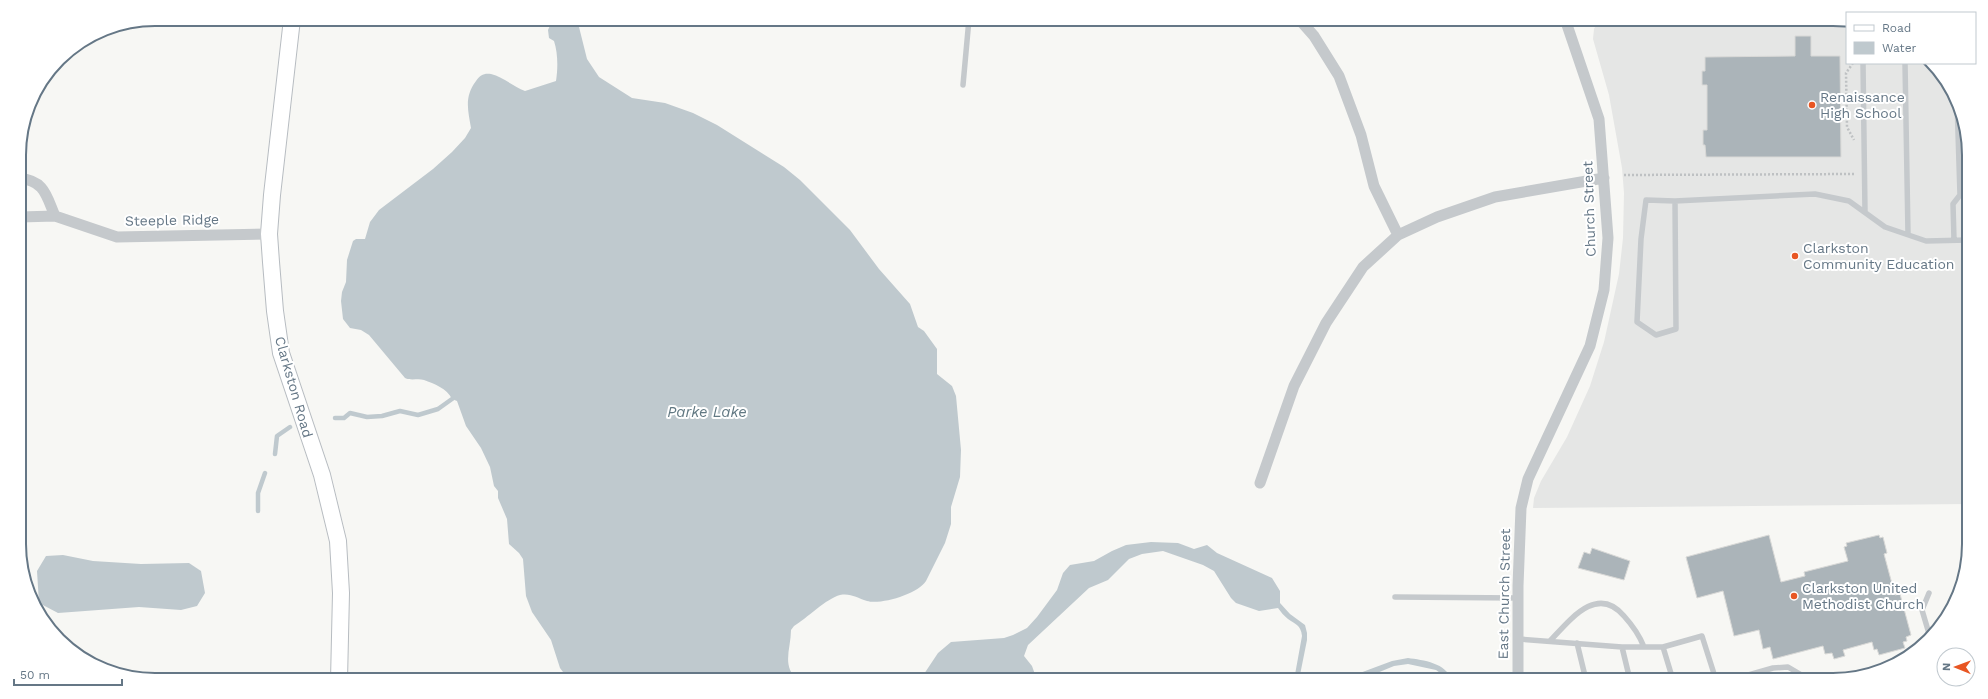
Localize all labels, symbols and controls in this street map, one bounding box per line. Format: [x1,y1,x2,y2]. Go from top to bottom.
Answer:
legend [1846,12,1976,64]
text: Road [1882,21,1911,35]
text: Water [1882,41,1917,55]
place label: Renaissance High School [1820,89,1905,121]
marker: Renaissance High School [1807,100,1817,110]
street label: Church Street [1579,161,1599,257]
street label: Steeple Ridge [125,211,219,229]
place label: Clarkston Community Education [1803,240,1954,272]
marker: Clarkston Community Education [1790,251,1800,261]
street label: Clarkston Road [272,335,316,439]
water label: Parke Lake [667,403,747,421]
street label: East Church Street [1495,528,1513,659]
place label: Clarkston United Methodist Church [1802,580,1924,612]
marker: Clarkston United Methodist Church [1789,591,1799,601]
north arrow [1936,647,1976,687]
scale bar [14,661,122,687]
text: N [1940,663,1953,671]
text: 50 m [20,668,50,682]

